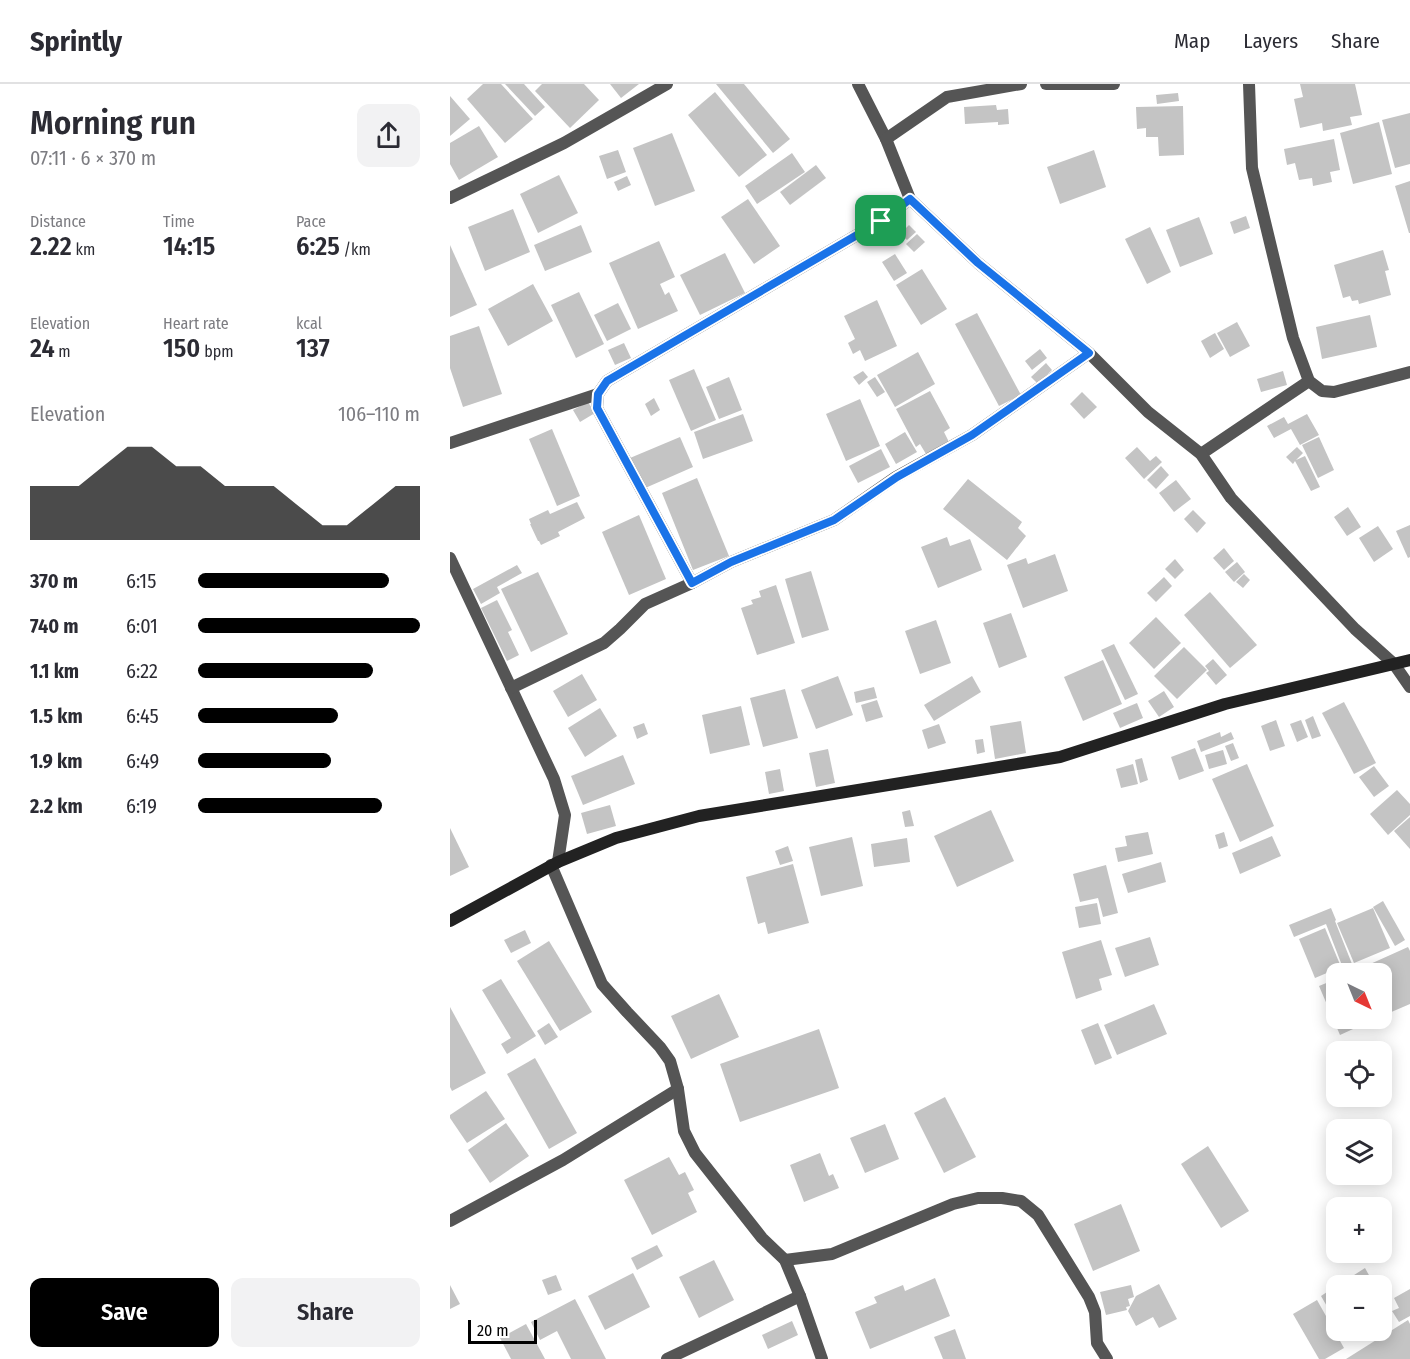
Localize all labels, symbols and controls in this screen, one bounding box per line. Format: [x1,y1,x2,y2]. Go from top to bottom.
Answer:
text: Sprintly [30,25,122,58]
text: Map [1174,28,1210,54]
text: Layers [1243,28,1298,54]
text: Share [1331,28,1380,54]
text: Morning run [30,103,196,143]
button: share [357,104,420,167]
text: 07:11 · 6 × 370 m [30,146,156,170]
pin [855,195,906,246]
icon: arrive [864,204,897,237]
text: Distance [30,212,86,231]
text: Time [163,212,195,231]
text: Pace [296,212,326,231]
text: 2.22 [30,231,72,262]
text: 14:15 [163,231,215,262]
text: 6:25 [296,231,340,262]
text: km [72,240,95,259]
text: /km [340,240,371,259]
text: Elevation [30,314,90,333]
text: Heart rate [163,314,229,333]
text: kcal [296,314,322,333]
text: 24 [30,333,55,364]
text: 150 [163,333,200,364]
text: 137 [296,333,330,364]
text: m [55,342,71,361]
text: bpm [200,342,233,361]
text: Elevation [30,402,105,426]
text: 106–110 m [338,402,420,426]
text: 370 m [30,569,78,593]
text: 6:15 [126,569,156,593]
text: 740 m [30,614,79,638]
text: 6:01 [126,614,158,638]
text: 1.1 km [30,659,79,683]
text: 6:22 [126,659,158,683]
text: 1.5 km [30,704,83,728]
text: 6:45 [126,704,159,728]
text: 1.9 km [30,749,83,773]
text: 6:49 [126,749,159,773]
text: 2.2 km [30,794,83,818]
text: 6:19 [126,794,157,818]
north arrow [1326,963,1392,1029]
map controls [1326,963,1392,1341]
button: locate [1326,1041,1392,1107]
button: layers [1326,1119,1392,1185]
button: + [1326,1197,1392,1263]
button: − [1326,1275,1392,1341]
button: Save [30,1278,219,1347]
button: Share [231,1278,420,1347]
scale bar [468,1317,537,1344]
text: 20 m [477,1321,508,1340]

